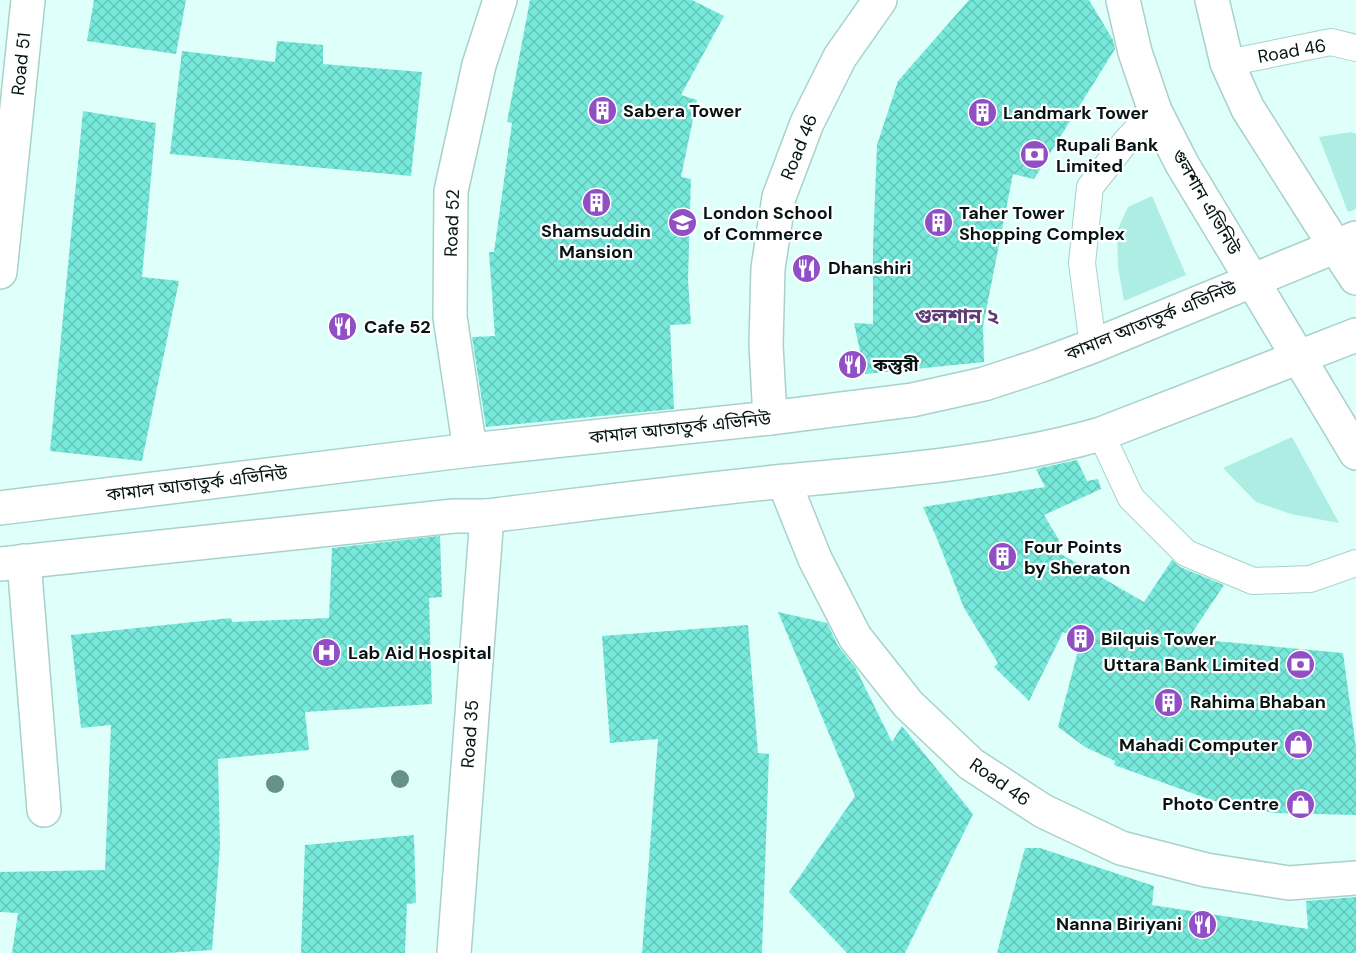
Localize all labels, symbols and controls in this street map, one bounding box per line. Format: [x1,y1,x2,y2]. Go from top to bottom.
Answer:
street label: Road 51 [6,31,36,97]
street label: Road 46 [1256,33,1328,69]
building icon: Sabera Tower [586,95,618,127]
building icon: Landmark Tower [966,97,998,129]
place label: Sabera Tower [623,99,742,123]
place label: Landmark Tower [1003,101,1148,125]
street label: Road 46 [775,111,823,183]
place label: Rupali Bank Limited [1056,133,1159,178]
bank icon: Rupali Bank Limited [1019,139,1051,171]
street label: গুলশান এভিনিউ [1166,145,1246,259]
building icon: Shamsuddin Mansion [580,186,612,218]
street label: Road 52 [439,189,465,257]
place label: London School of Commerce [703,201,833,246]
place label: Taher Tower Shopping Complex [959,201,1125,246]
school or university icon: London School of Commerce [666,207,698,239]
building icon: Taher Tower Shopping Complex [922,207,954,239]
place label: Shamsuddin Mansion [541,219,651,264]
restaurant icon: Dhanshiri [791,252,823,284]
place label: Dhanshiri [828,256,911,280]
street label: কামাল আতাতুর্ক এভিনিউ [1061,276,1240,367]
district label: গুলশান ২ [915,302,1000,330]
restaurant icon: Cafe 52 [327,311,359,343]
place label: Cafe 52 [364,315,431,339]
restaurant icon: কস্তুরী [836,349,868,381]
place label: কস্তুরী [872,353,919,377]
street label: কামাল আতাতুর্ক এভিনিউ [587,407,772,450]
street label: কামাল আতাতুর্ক এভিনিউ [104,461,289,507]
place label: Four Points by Sheraton [1024,535,1130,580]
building icon: Four Points by Sheraton [987,541,1019,573]
building icon: Bilquis Tower [1064,623,1096,655]
place label: Bilquis Tower [1101,627,1216,651]
hospital icon: Lab Aid Hospital [311,637,343,669]
place label: Lab Aid Hospital [348,641,492,665]
bank icon: Uttara Bank Limited [1284,649,1316,681]
place label: Uttara Bank Limited [1104,653,1279,677]
building icon: Rahima Bhaban [1153,686,1185,718]
place label: Rahima Bhaban [1190,690,1326,714]
street label: Road 35 [456,699,484,769]
shop icon: Mahadi Computer [1283,729,1315,761]
place label: Mahadi Computer [1119,733,1278,757]
street label: Road 46 [965,752,1035,812]
shop icon: Photo Centre [1284,788,1316,820]
place label: Photo Centre [1162,792,1279,816]
restaurant icon: Nanna Biriyani [1187,908,1219,940]
place label: Nanna Biriyani [1056,912,1182,936]

